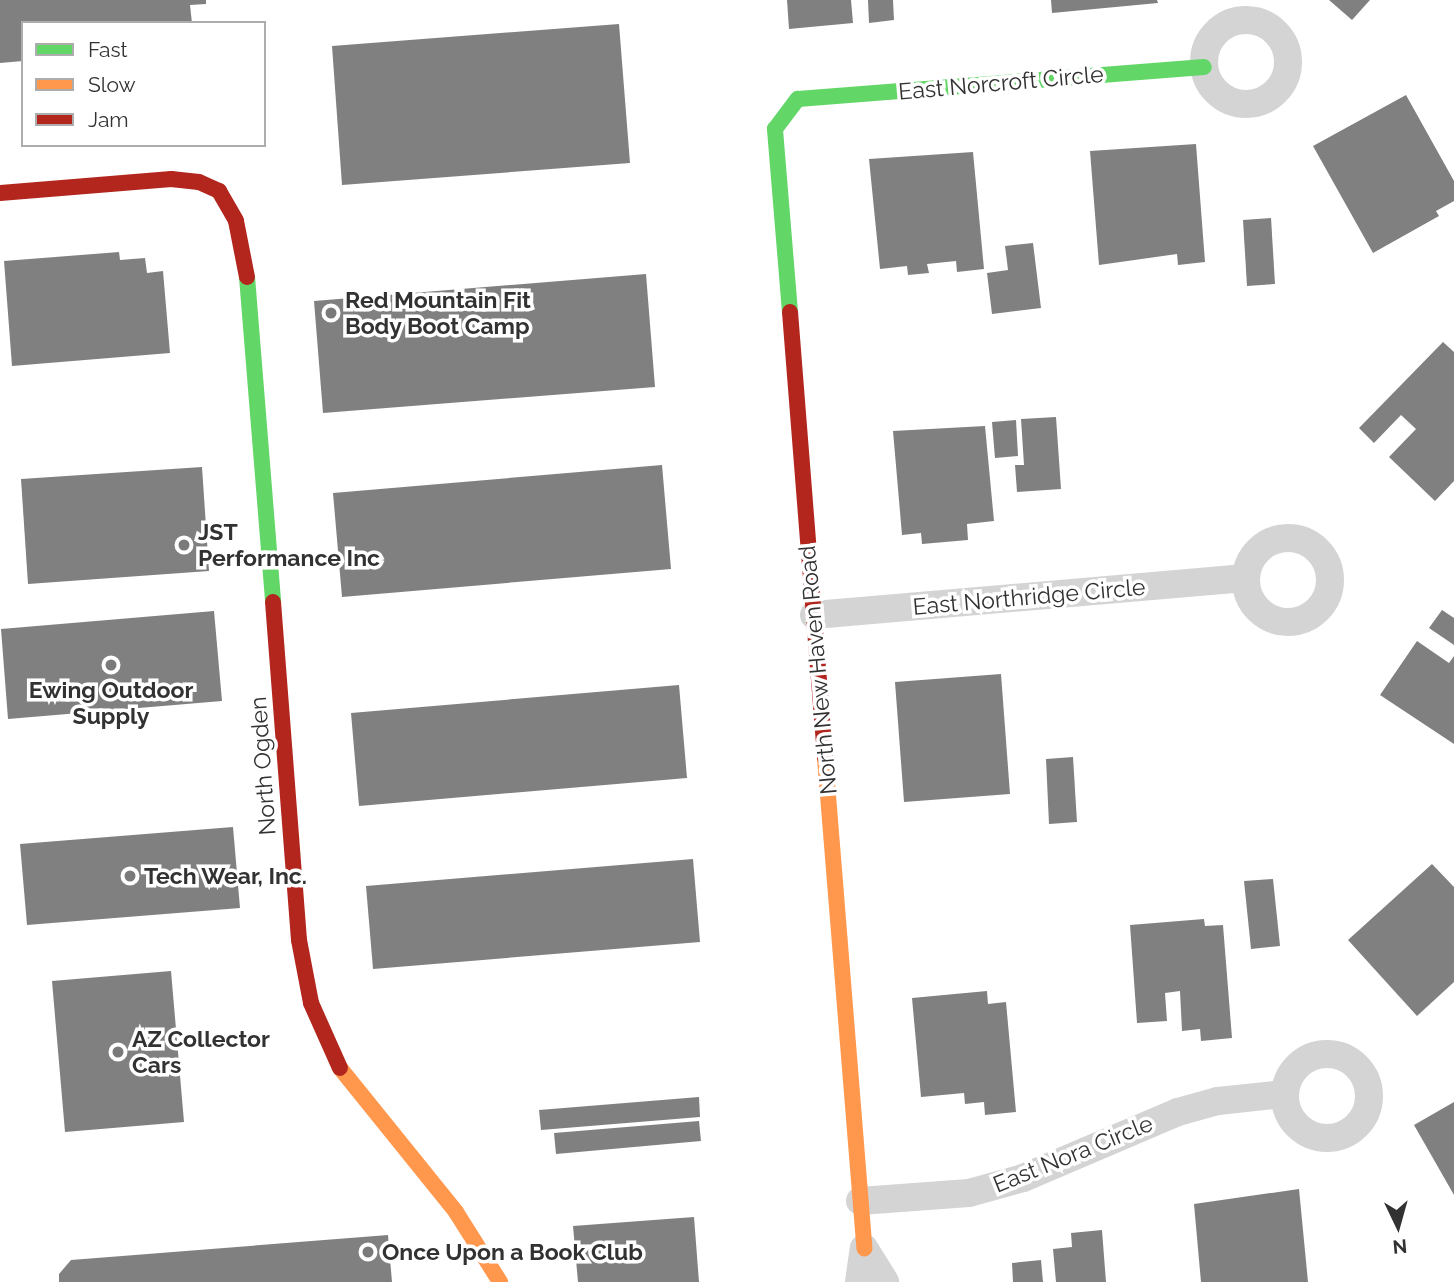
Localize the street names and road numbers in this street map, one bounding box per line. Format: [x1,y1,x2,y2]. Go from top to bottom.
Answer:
street label: East Norcroft Circle [897,60,1105,106]
street label: North New Haven Road [793,544,843,796]
street label: East Northridge Circle [912,573,1146,621]
street label: North Ogden [244,696,282,836]
street label: East Nora Circle [989,1109,1157,1199]

